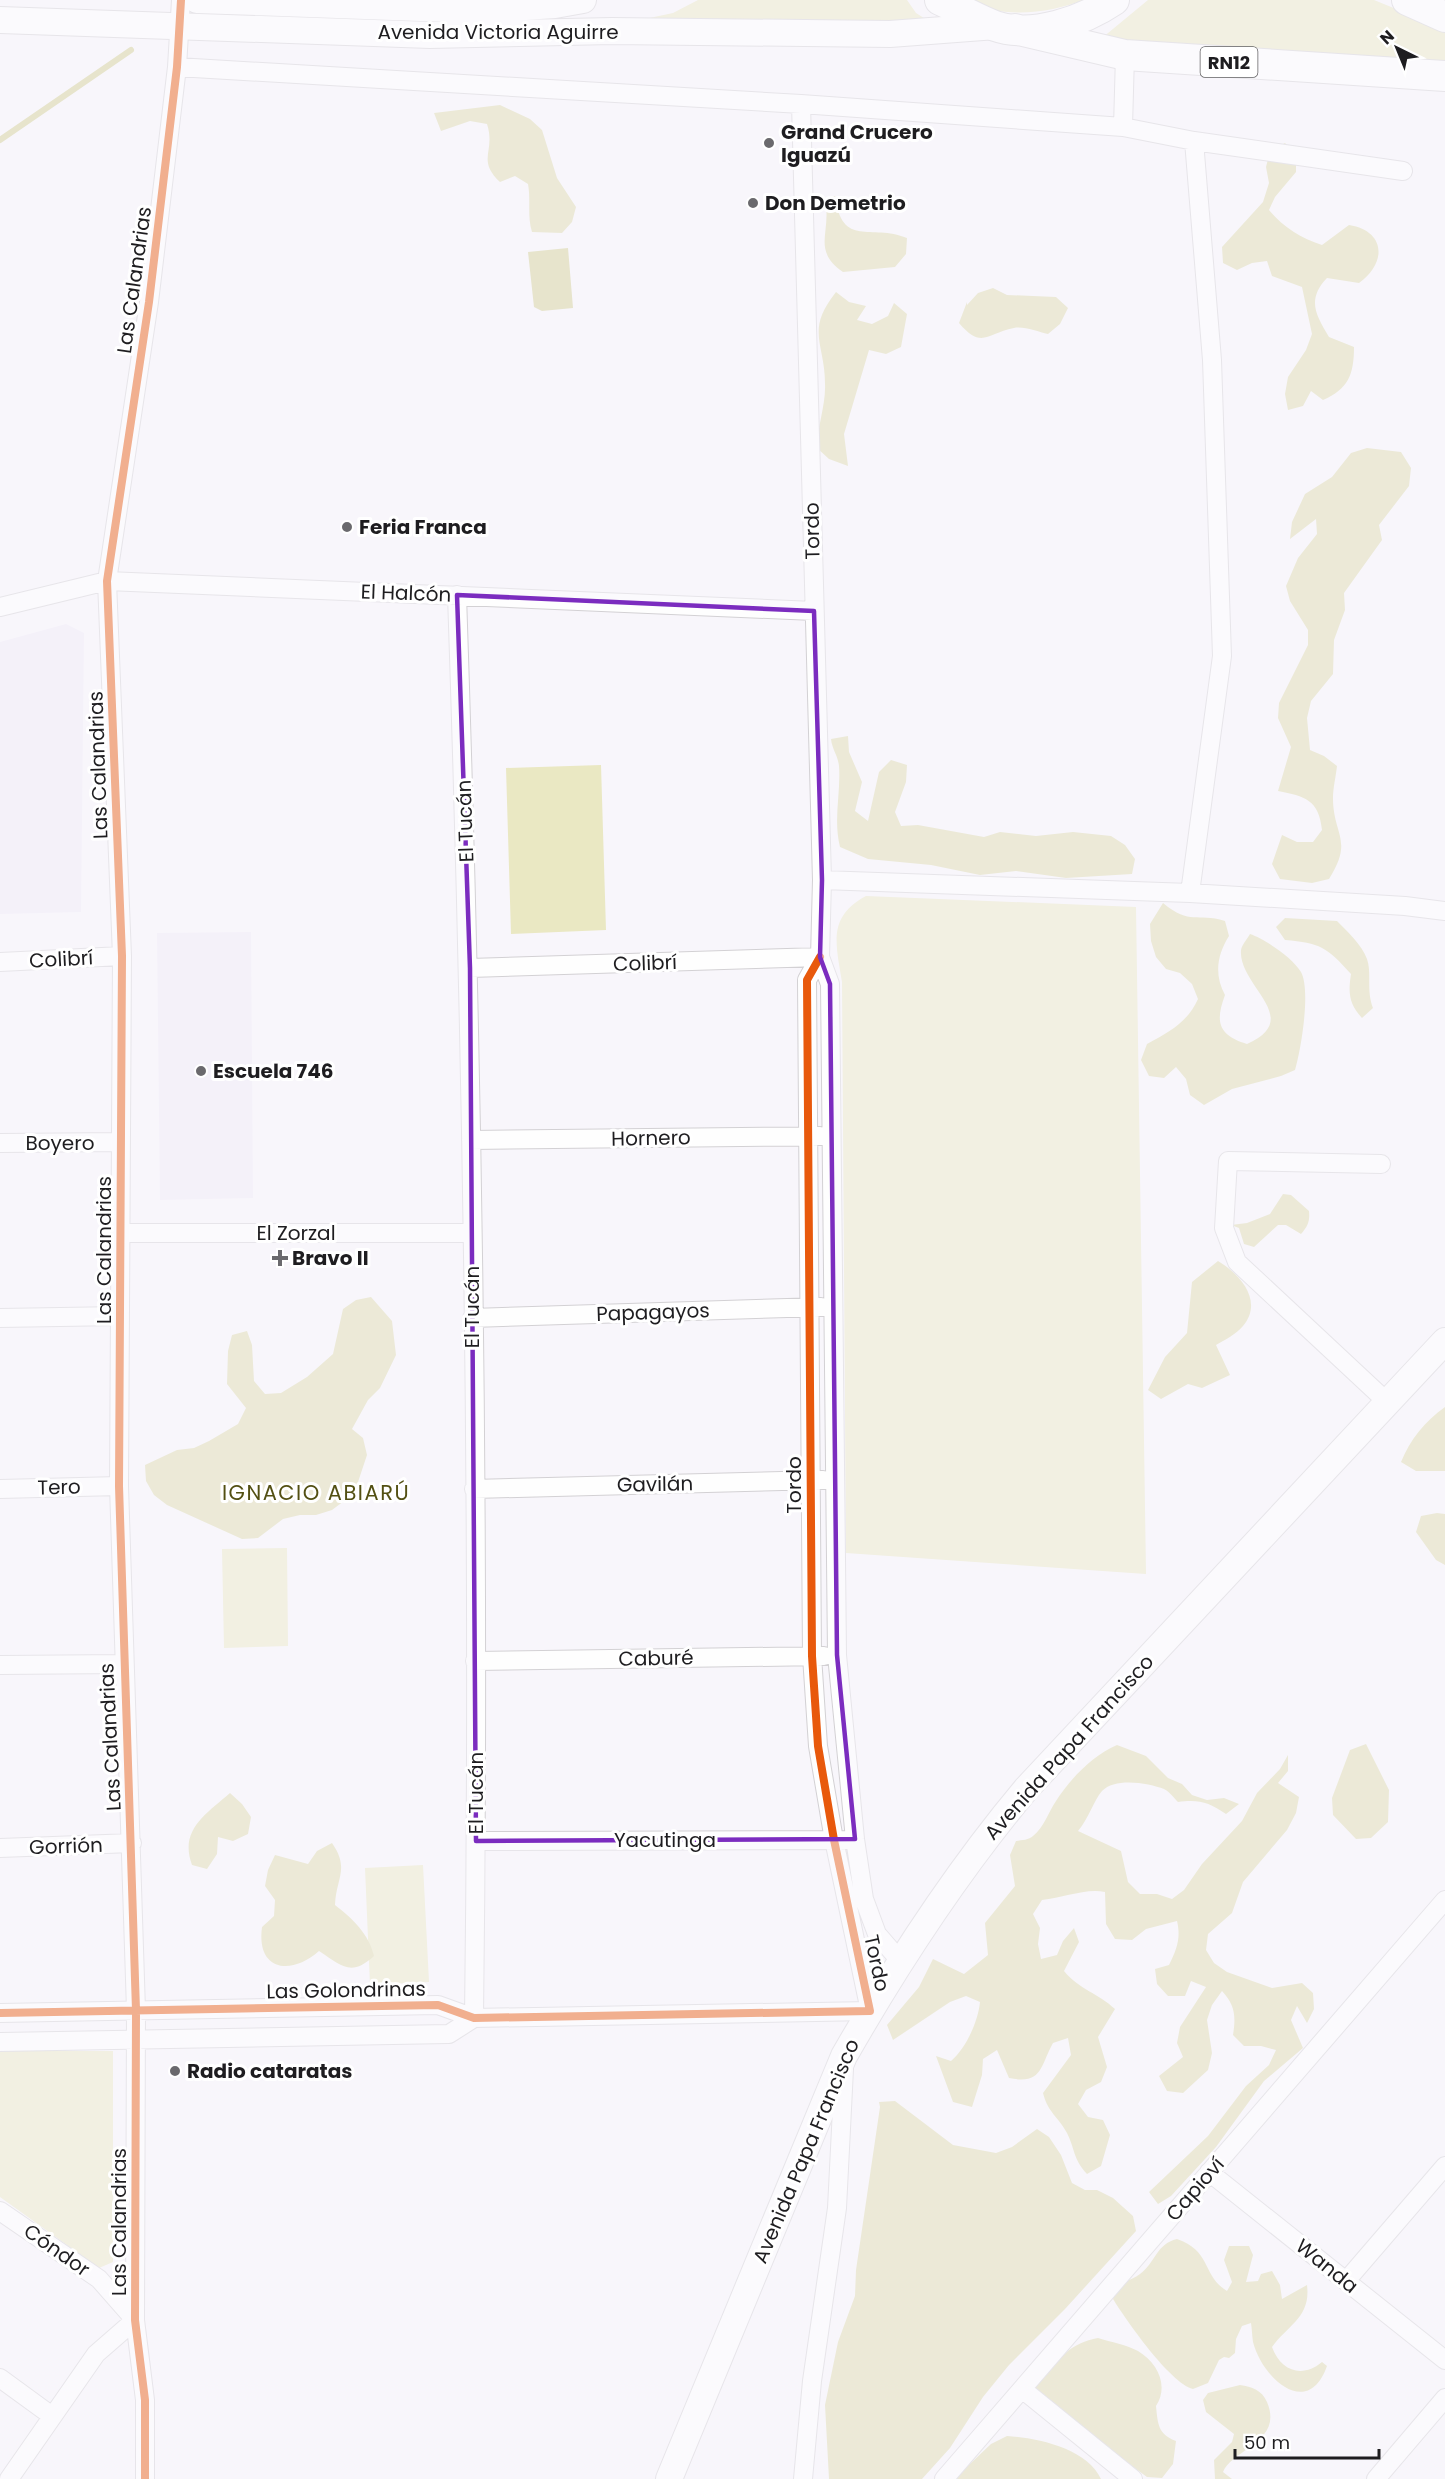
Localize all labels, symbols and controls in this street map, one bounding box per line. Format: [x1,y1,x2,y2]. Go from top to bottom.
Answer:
street label: Avenida Victoria Aguirre [377,18,619,46]
north arrow [1367,18,1427,78]
text: N [1375,25,1399,50]
road number: RN12 [1200,47,1258,77]
place label: Grand Crucero Iguazú [781,118,933,169]
marker: Grand Crucero Iguazú [762,136,776,150]
place label: Don Demetrio [765,189,906,217]
marker: Don Demetrio [746,196,760,210]
street label: Las Calandrias [110,205,158,355]
street label: Tordo [798,502,826,560]
place label: Feria Franca [359,513,487,541]
marker: Feria Franca [340,520,354,534]
street label: El Halcón [360,577,452,609]
street label: Las Calandrias [81,691,115,839]
street label: El Tucán [450,779,480,863]
street label: Colibrí [28,943,94,975]
street label: Colibrí [613,948,678,978]
place label: Escuela 746 [213,1057,334,1085]
marker: Escuela 746 [194,1064,208,1078]
street label: Hornero [611,1123,691,1153]
street label: Boyero [26,1129,94,1157]
street label: Las Calandrias [90,1176,118,1324]
street label: El Zorzal [256,1219,336,1247]
place label: Bravo II [292,1244,369,1272]
marker: Bravo II [273,1251,287,1265]
street label: El Tucán [458,1266,486,1348]
street label: Papagayos [596,1296,710,1328]
street label: Tordo [780,1456,808,1514]
street label: Gavilán [617,1469,693,1499]
street label: Tero [37,1473,81,1501]
district label: IGNACIO ABIARÚ [222,1478,410,1507]
street label: Caburé [618,1643,694,1673]
street label: Avenida Papa Francisco [978,1648,1160,1846]
street label: Las Calandrias [92,1662,128,1812]
street label: El Tucán [462,1752,490,1834]
street label: Yacutinga [614,1826,716,1854]
street label: Gorrión [29,1831,103,1861]
street label: Tordo [857,1932,897,1994]
street label: Las Golondrinas [266,1975,426,2005]
street label: Avenida Papa Francisco [746,2035,866,2267]
place label: Radio cataratas [187,2057,352,2085]
marker: Radio cataratas [168,2064,182,2078]
street label: Las Calandrias [105,2148,133,2296]
street label: Capioví [1159,2151,1231,2227]
street label: Cóndor [18,2217,96,2283]
street label: Wanda [1290,2232,1364,2300]
scale bar [1235,2422,1379,2460]
text: 50 m [1244,2430,1290,2455]

